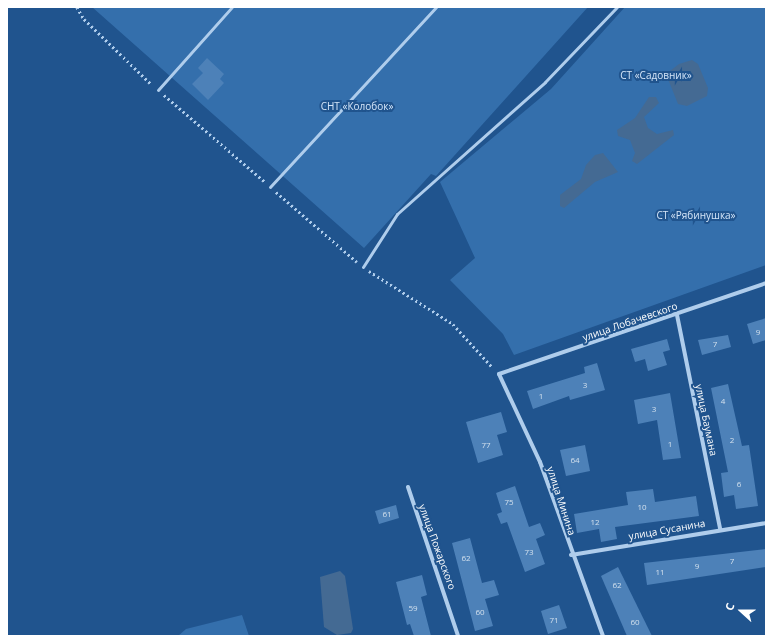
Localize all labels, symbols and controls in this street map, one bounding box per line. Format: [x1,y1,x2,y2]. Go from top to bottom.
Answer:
park label: СТ «Садовник» [620,70,692,82]
park label: СНТ «Колобок» [321,101,393,113]
park label: СТ «Рябинушка» [656,210,736,222]
street label: улица Лобачевского [581,300,679,344]
house number: 9 [756,327,760,337]
house number: 7 [713,339,717,349]
house number: 3 [583,380,587,390]
street label: улица Баумана [693,383,719,457]
house number: 1 [539,391,543,401]
house number: 4 [721,396,725,406]
house number: 3 [652,404,656,414]
house number: 2 [730,435,734,445]
house number: 1 [668,439,672,449]
house number: 77 [481,440,491,450]
house number: 64 [570,455,580,465]
street label: улица Минина [544,465,578,537]
house number: 6 [737,479,741,489]
house number: 75 [504,497,514,507]
house number: 10 [637,502,647,512]
street label: улица Пожарского [416,503,458,591]
house number: 61 [382,509,392,519]
house number: 12 [590,517,600,527]
street label: улица Сусанина [628,517,706,543]
house number: 73 [524,547,534,557]
house number: 62 [461,553,471,563]
house number: 7 [730,556,734,566]
house number: 9 [695,561,699,571]
house number: 11 [655,567,665,577]
house number: 62 [612,580,622,590]
north arrow [721,591,761,631]
text: С [721,601,738,612]
house number: 59 [408,603,418,613]
house number: 60 [475,607,485,617]
house number: 71 [549,615,559,625]
house number: 60 [630,617,640,627]

